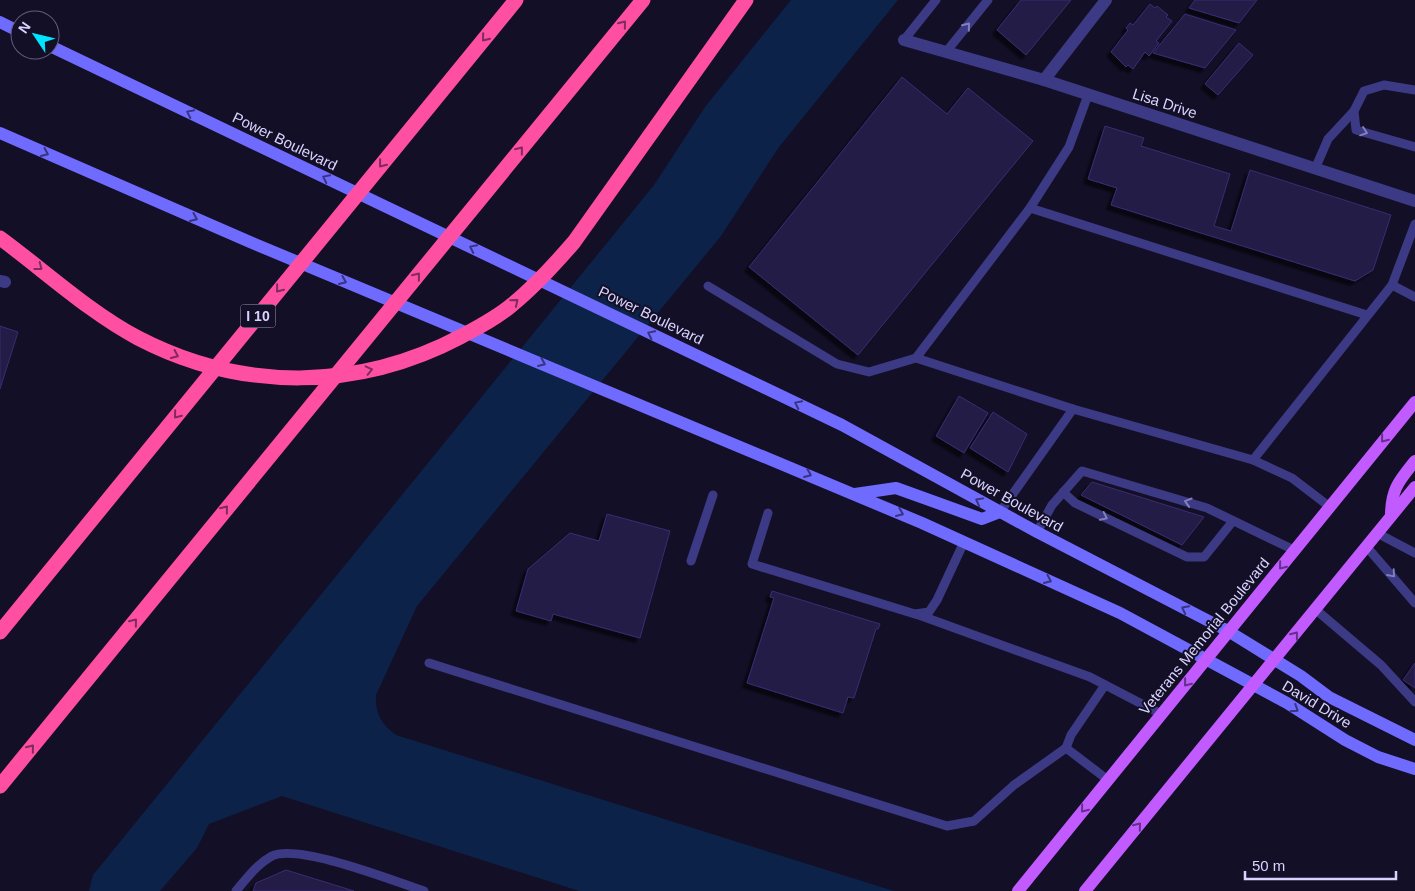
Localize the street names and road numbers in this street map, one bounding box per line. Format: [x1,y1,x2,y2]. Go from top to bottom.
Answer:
street label: Lisa Drive [1131,85,1199,121]
street label: Power Boulevard [230,108,340,174]
street label: Power Boulevard [596,282,706,348]
road number: I 10 [240,304,276,328]
street label: Power Boulevard [958,465,1066,535]
street label: Veterans Memorial Boulevard [1135,554,1273,718]
street label: David Drive [1279,677,1355,731]

